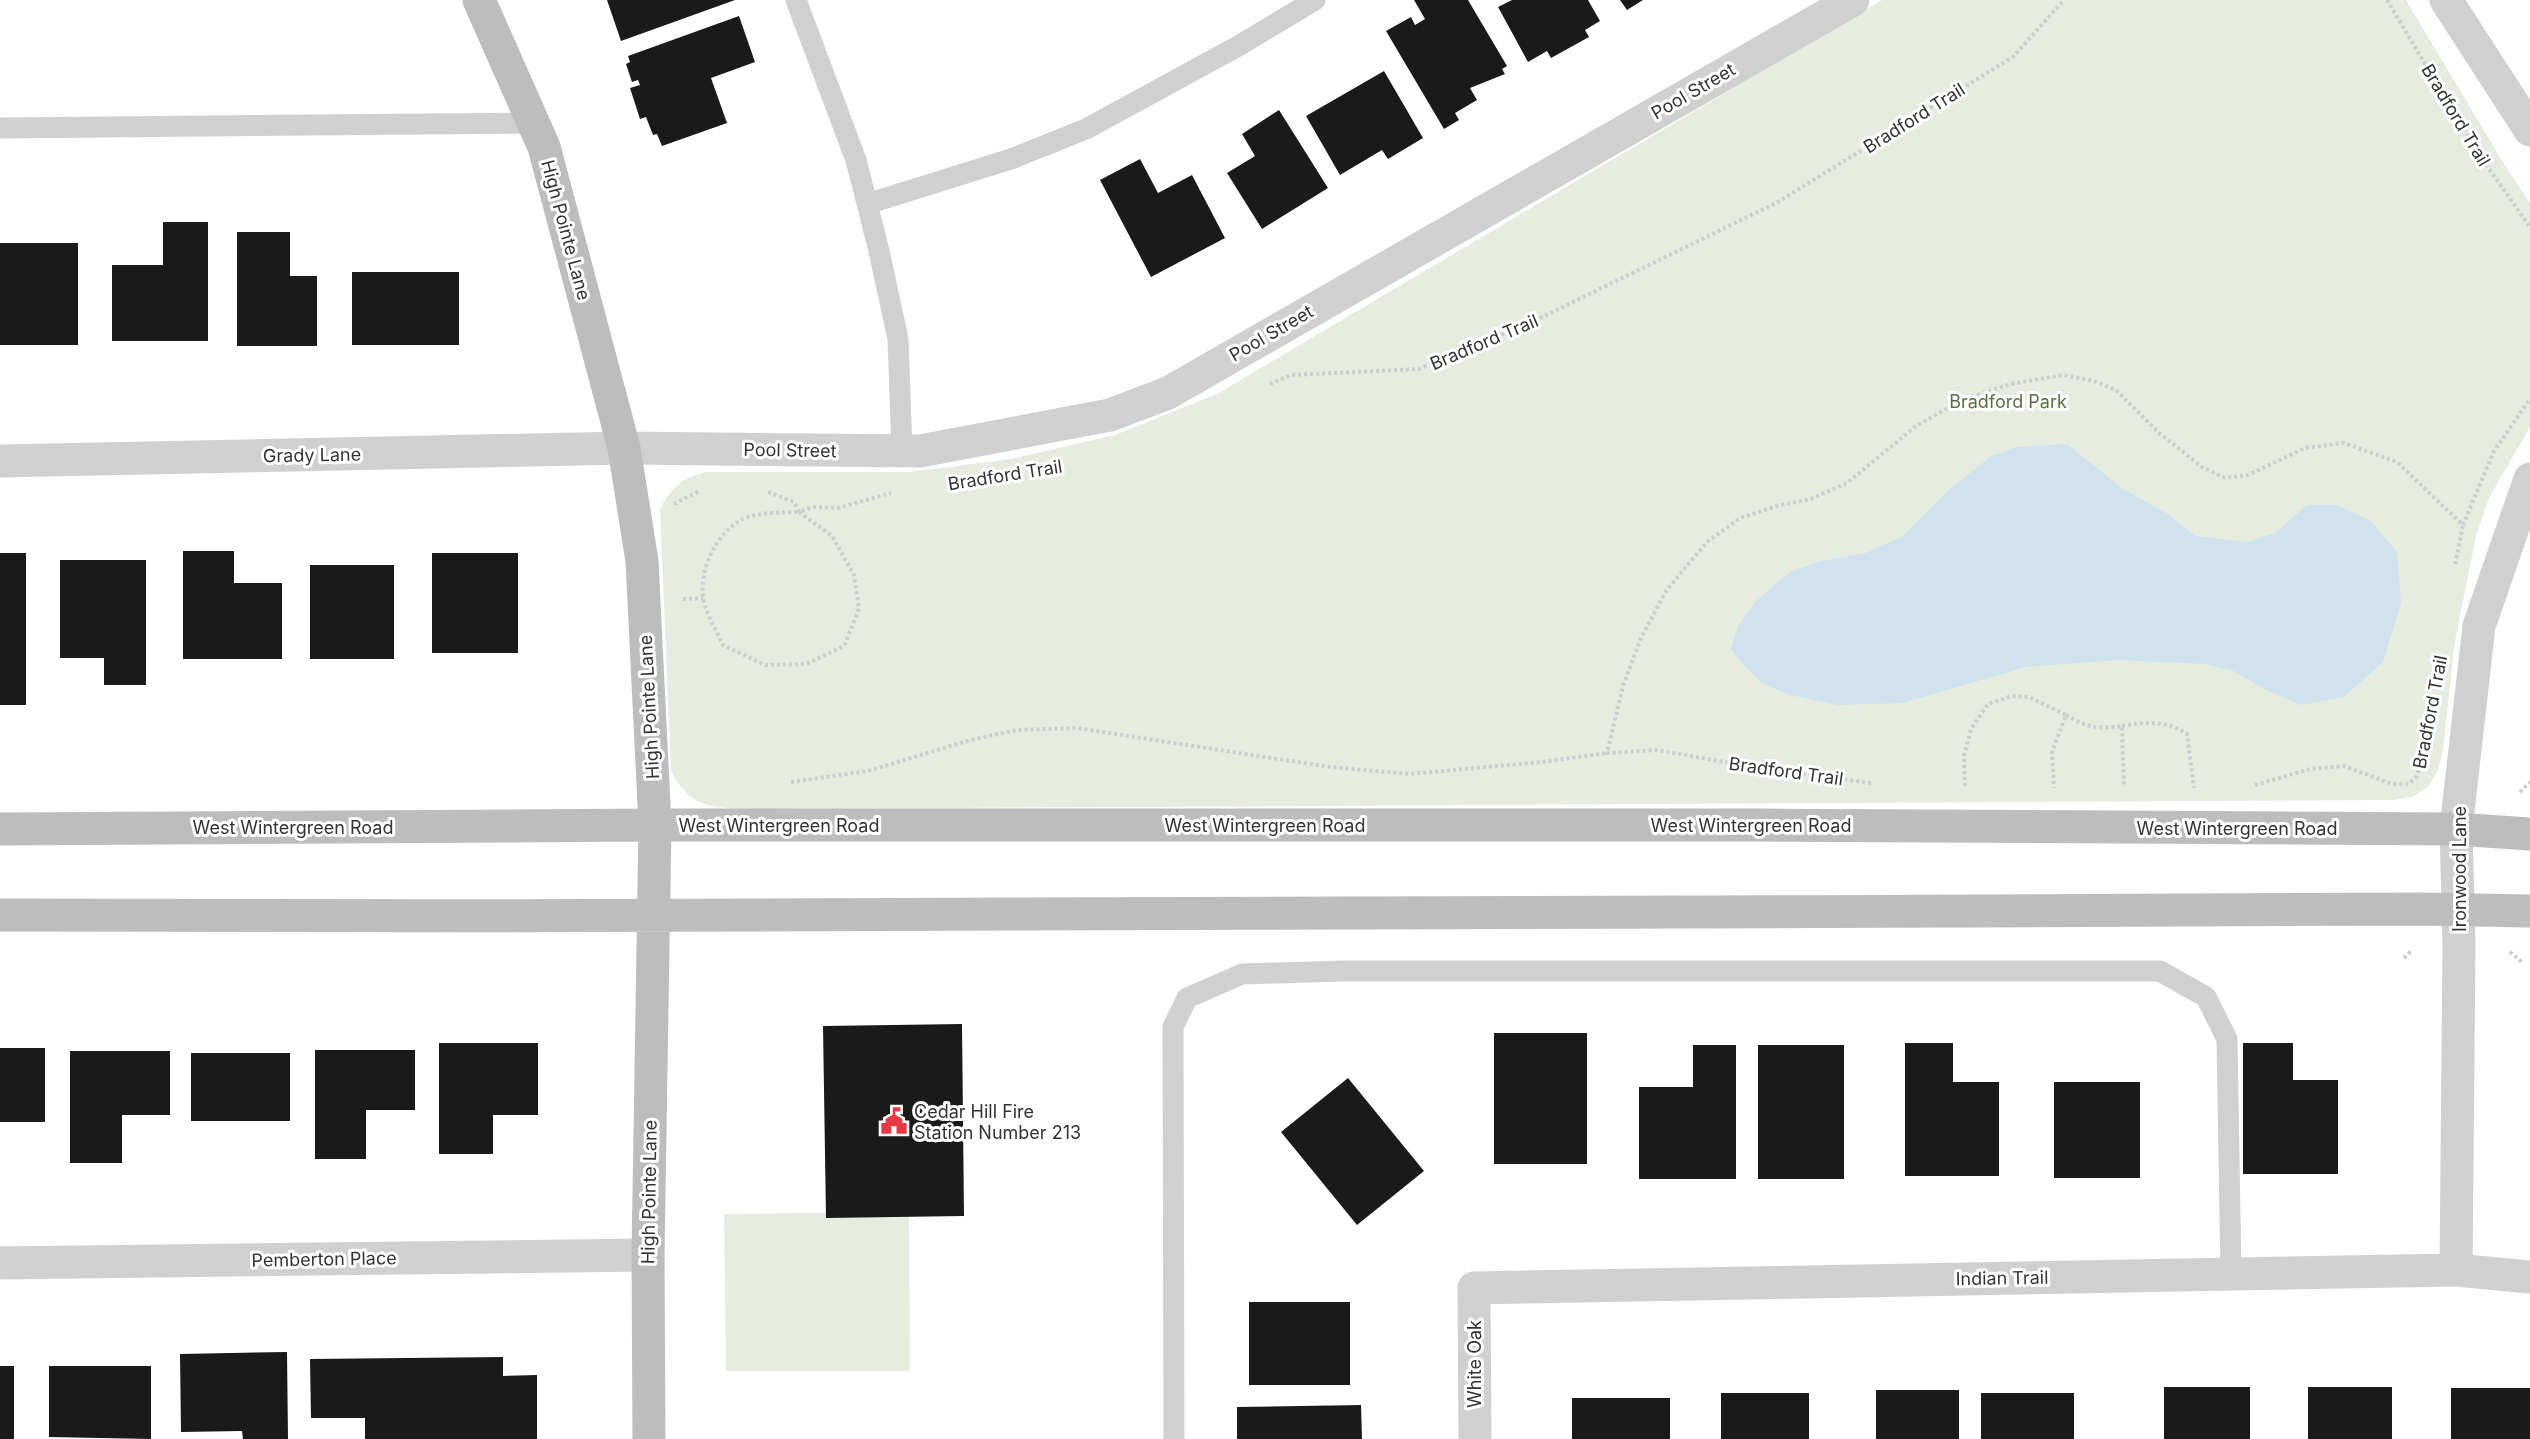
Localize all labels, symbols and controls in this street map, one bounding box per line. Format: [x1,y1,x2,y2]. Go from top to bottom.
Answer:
street label: Pool Street [1647,59,1739,123]
street label: Bradford Trail [2417,60,2495,170]
street label: Bradford Trail [1860,79,1968,157]
street label: High Pointe Lane [537,158,595,302]
street label: Pool Street [1225,301,1317,365]
street label: Bradford Trail [1427,310,1541,374]
park label: Bradford Park [1949,391,2067,412]
street label: Pool Street [743,439,837,461]
street label: Grady Lane [263,444,361,466]
street label: Bradford Trail [946,456,1064,494]
street label: High Pointe Lane [635,634,663,780]
street label: Bradford Trail [2409,653,2451,771]
street label: Bradford Trail [1727,753,1845,789]
street label: Ironwood Lane [2449,806,2470,932]
street label: West Wintergreen Road [679,815,879,836]
street label: West Wintergreen Road [1165,815,1365,836]
street label: West Wintergreen Road [1651,815,1851,836]
street label: West Wintergreen Road [193,817,393,838]
street label: West Wintergreen Road [2137,818,2337,839]
place label: Cedar Hill Fire Station Number 213 [914,1101,1081,1143]
public building icon: Cedar Hill Fire Station Number 213 [879,1106,909,1136]
street label: High Pointe Lane [637,1120,661,1264]
street label: Pemberton Place [251,1247,397,1271]
street label: Indian Trail [1955,1267,2049,1289]
street label: White Oak [1464,1320,1485,1408]

